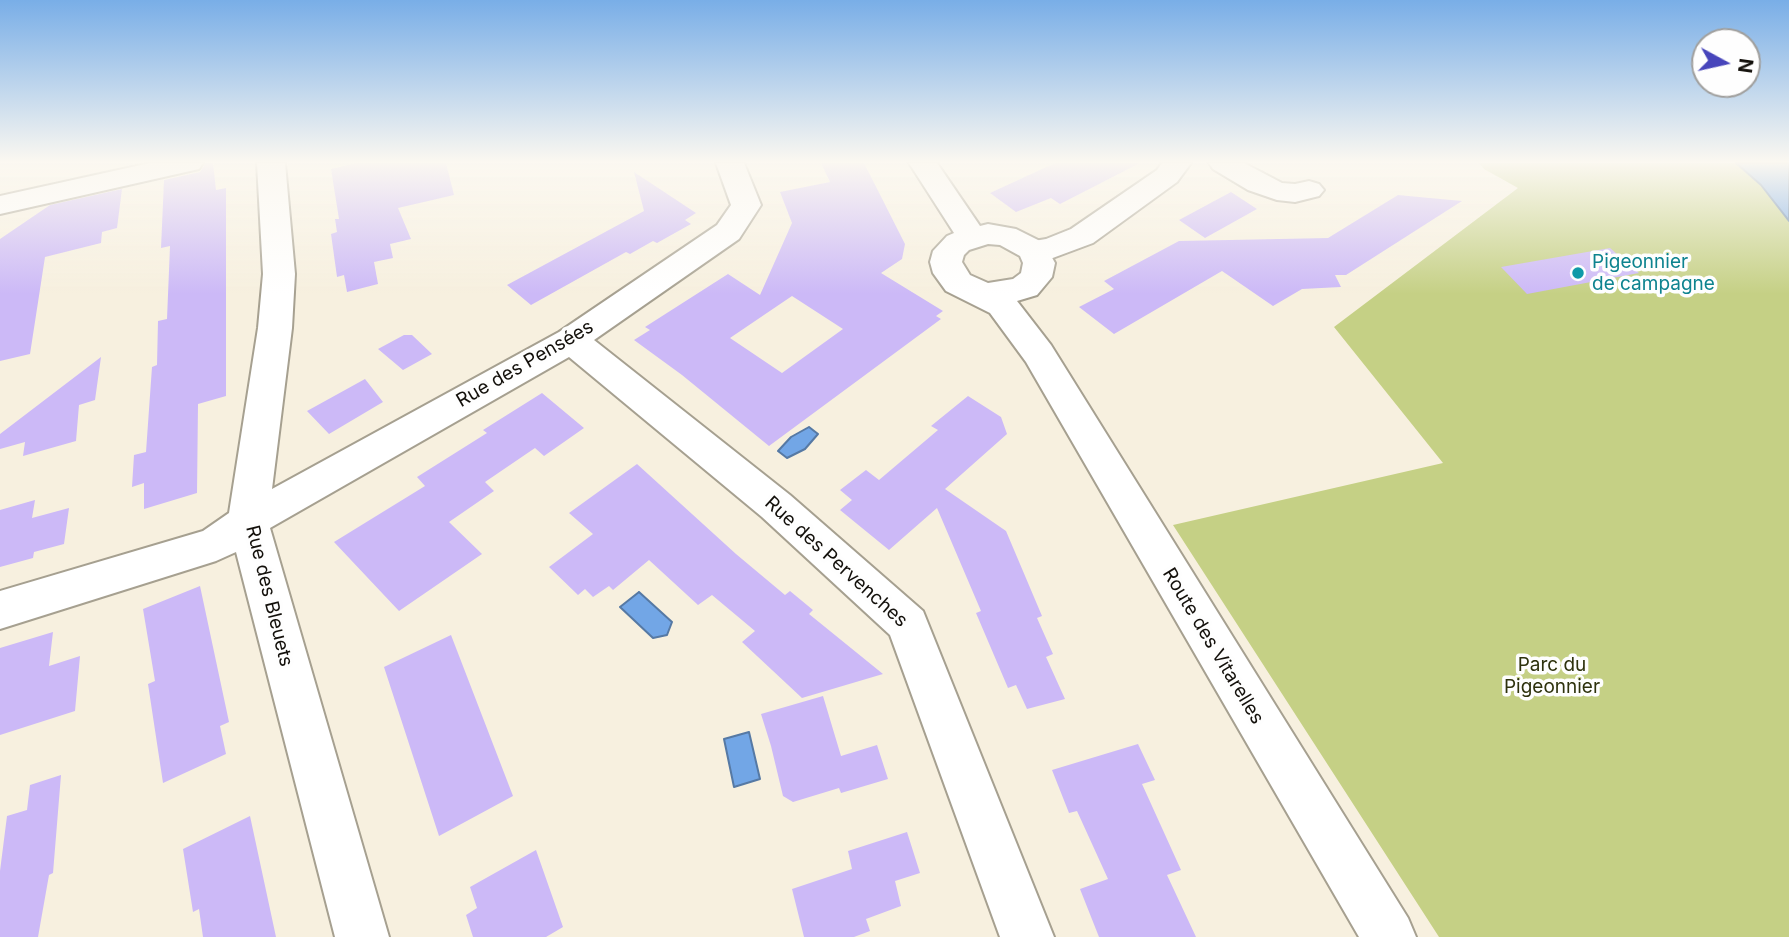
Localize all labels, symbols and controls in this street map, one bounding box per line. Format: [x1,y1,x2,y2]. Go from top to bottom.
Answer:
north arrow [1691,28,1761,98]
text: N [1733,57,1758,74]
place label: Pigeonnier de campagne [1592,251,1715,295]
marker: Pigeonnier de campagne [1570,265,1586,281]
street label: Rue des Pensées [452,315,598,413]
street label: Rue des Pervenches [760,492,912,632]
street label: Rue des Bleuets [240,523,298,669]
street label: Route des Vitarelles [1157,564,1269,728]
park label: Parc du Pigeonnier [1504,654,1600,698]

